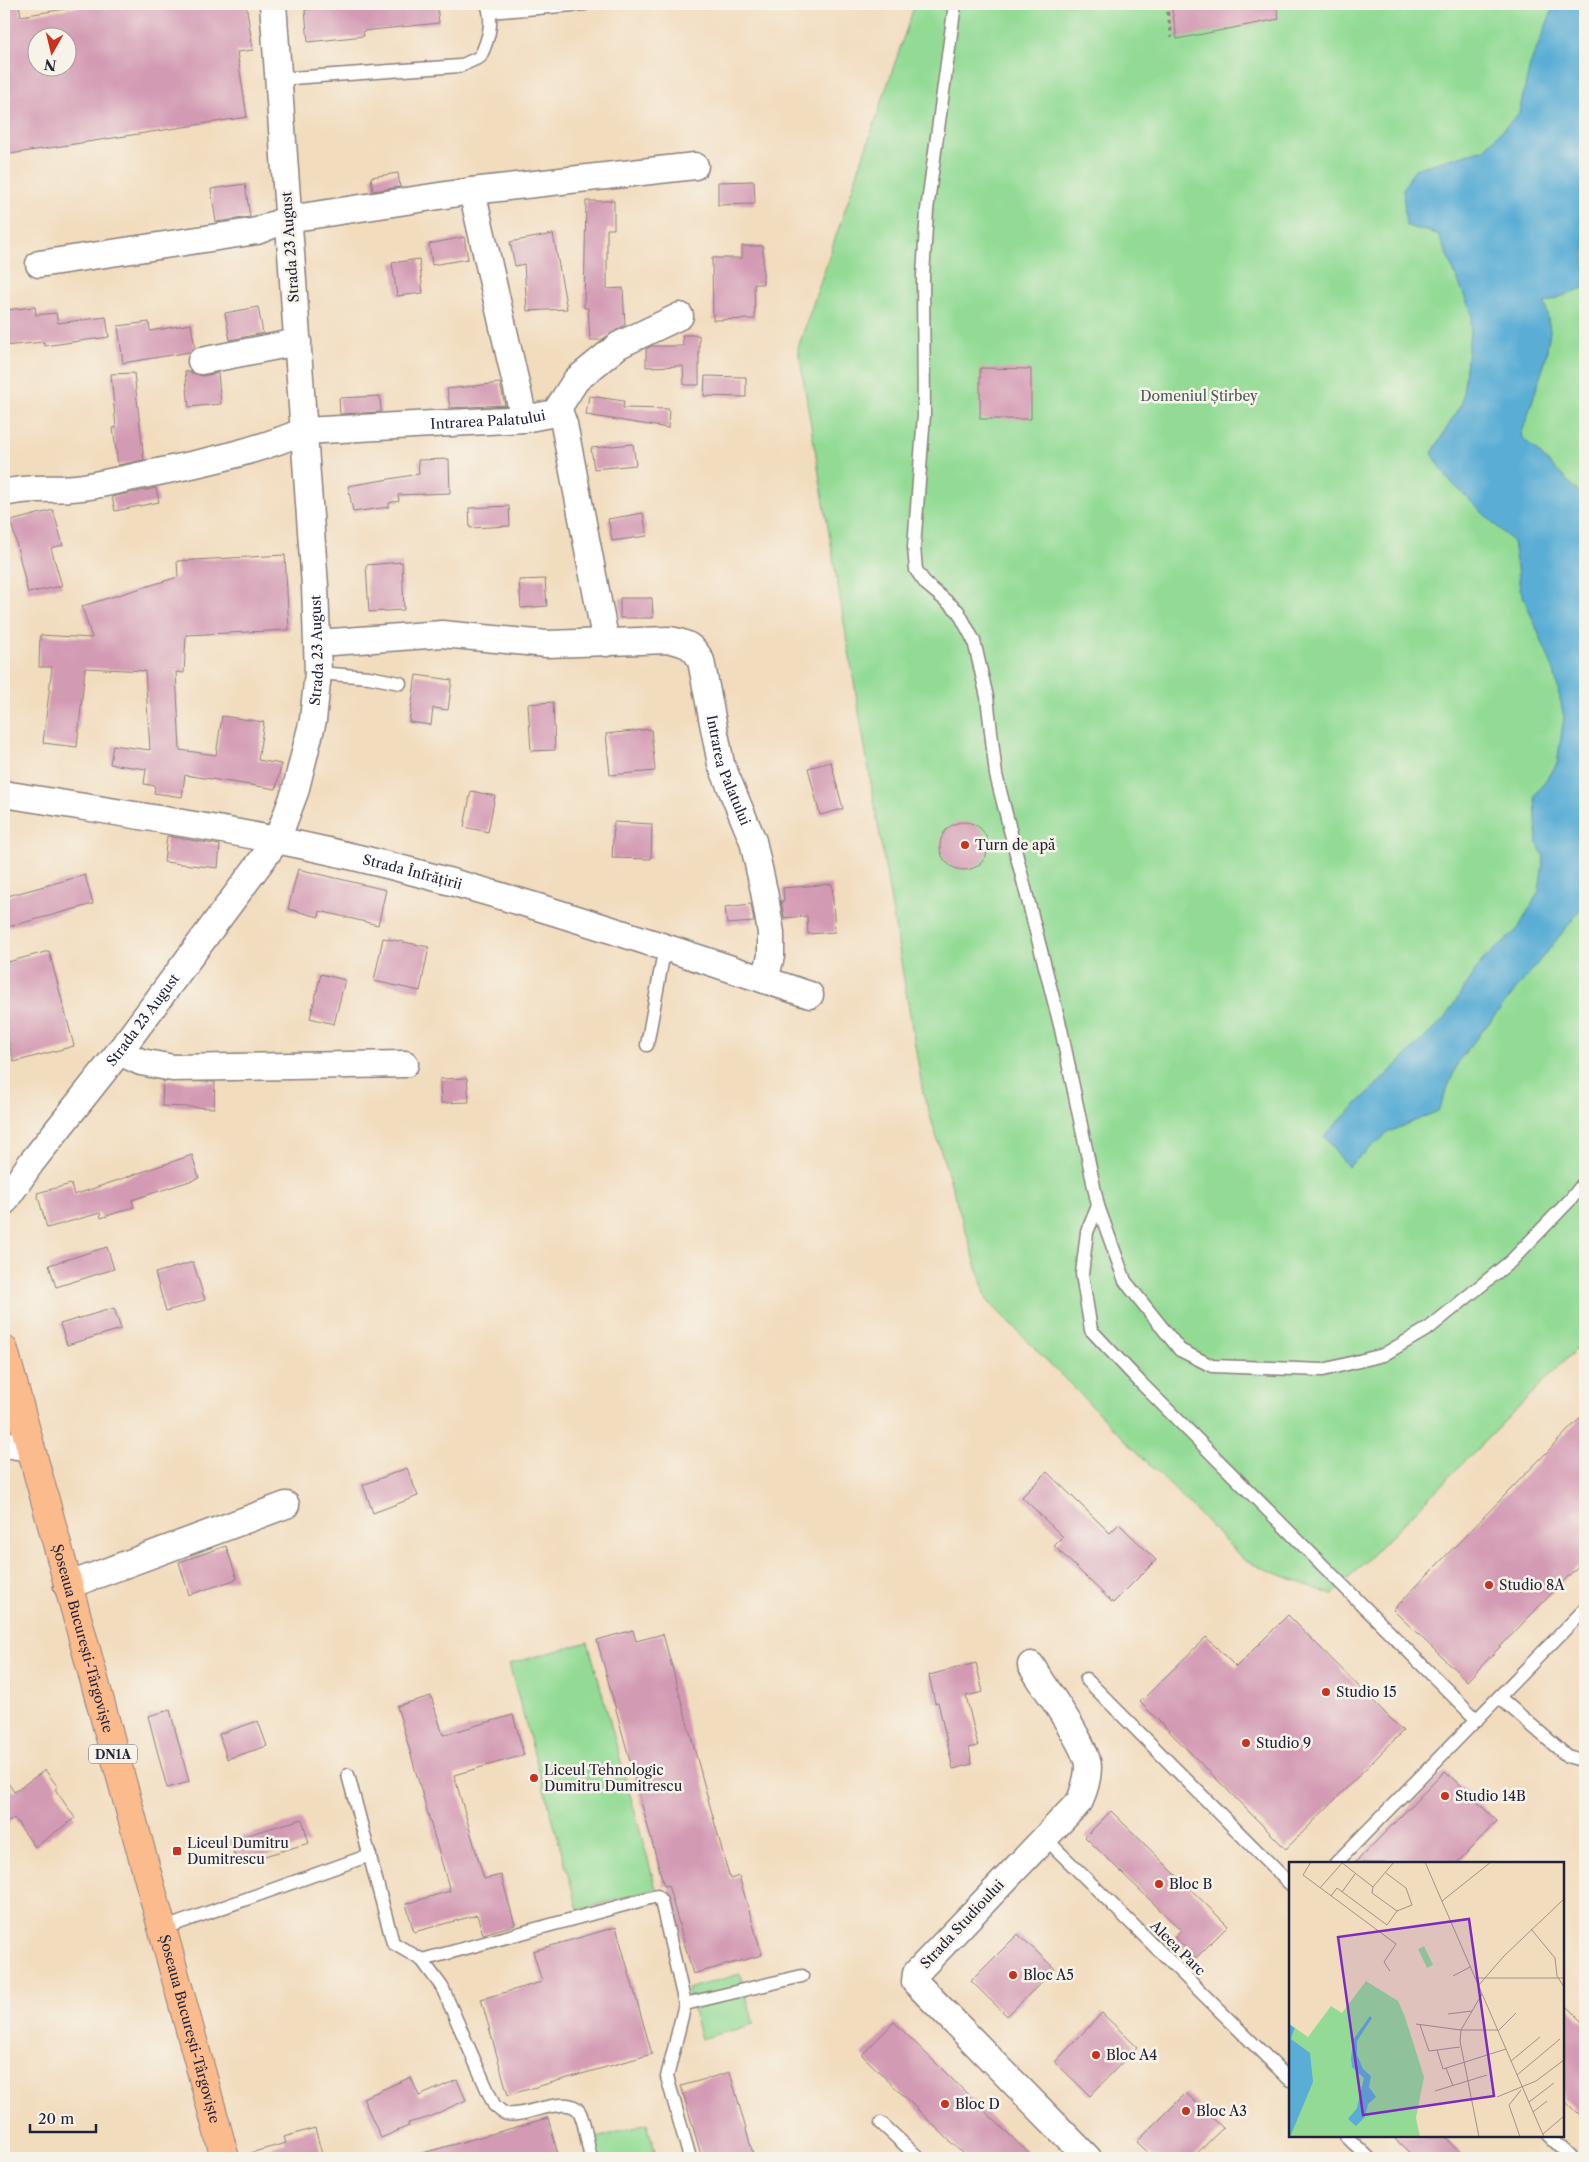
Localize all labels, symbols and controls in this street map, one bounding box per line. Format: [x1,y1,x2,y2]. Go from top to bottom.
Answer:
north arrow [28,28,78,78]
text: N [43,55,57,75]
street label: Strada 23 August [277,191,303,303]
park label: Domeniul Știrbey [1140,387,1258,405]
street label: Intrarea Palatului [430,406,547,433]
street label: Strada 23 August [306,595,327,706]
street label: Intrarea Palatului [703,713,754,828]
place label: Turn de apă [975,836,1056,854]
marker: Turn de apă [959,839,971,851]
street label: Strada Înfrățirii [361,850,464,894]
street label: Strada 23 August [102,970,183,1070]
street label: Șoseaua București-Târgoviște [48,1542,117,1735]
place label: Studio 8A [1499,1576,1565,1594]
marker: Studio 8A [1483,1579,1495,1591]
place label: Studio 15 [1336,1683,1397,1701]
marker: Studio 15 [1320,1686,1332,1698]
place label: Studio 9 [1256,1734,1311,1752]
marker: Studio 9 [1240,1737,1252,1749]
road number: DN1A [89,1745,137,1764]
place label: Liceul Tehnologic Dumitru Dumitrescu [544,1761,683,1795]
marker: Liceul Tehnologic Dumitru Dumitrescu [528,1772,540,1784]
place label: Studio 14B [1455,1787,1526,1805]
marker: Studio 14B [1439,1790,1451,1802]
place label: Liceul Dumitru Dumitrescu [187,1834,289,1868]
marker: Liceul Dumitru Dumitrescu [171,1845,183,1857]
inset map [1289,1862,1564,2137]
place label: Bloc B [1169,1875,1213,1893]
street label: Strada Studioului [916,1876,1008,1972]
marker: Bloc B [1153,1878,1165,1890]
street label: Aleea Parc [1146,1916,1209,1979]
street label: Șoseaua București-Târgoviște [155,1933,224,2126]
place label: Bloc A5 [1023,1966,1074,1984]
marker: Bloc A5 [1007,1969,1019,1981]
place label: Bloc A4 [1106,2046,1157,2064]
marker: Bloc A4 [1090,2049,1102,2061]
place label: Bloc D [955,2095,1000,2113]
marker: Bloc D [939,2098,951,2110]
scale bar [30,2102,96,2134]
place label: Bloc A3 [1196,2102,1247,2120]
marker: Bloc A3 [1180,2105,1192,2117]
text: 20 m [38,2109,74,2128]

